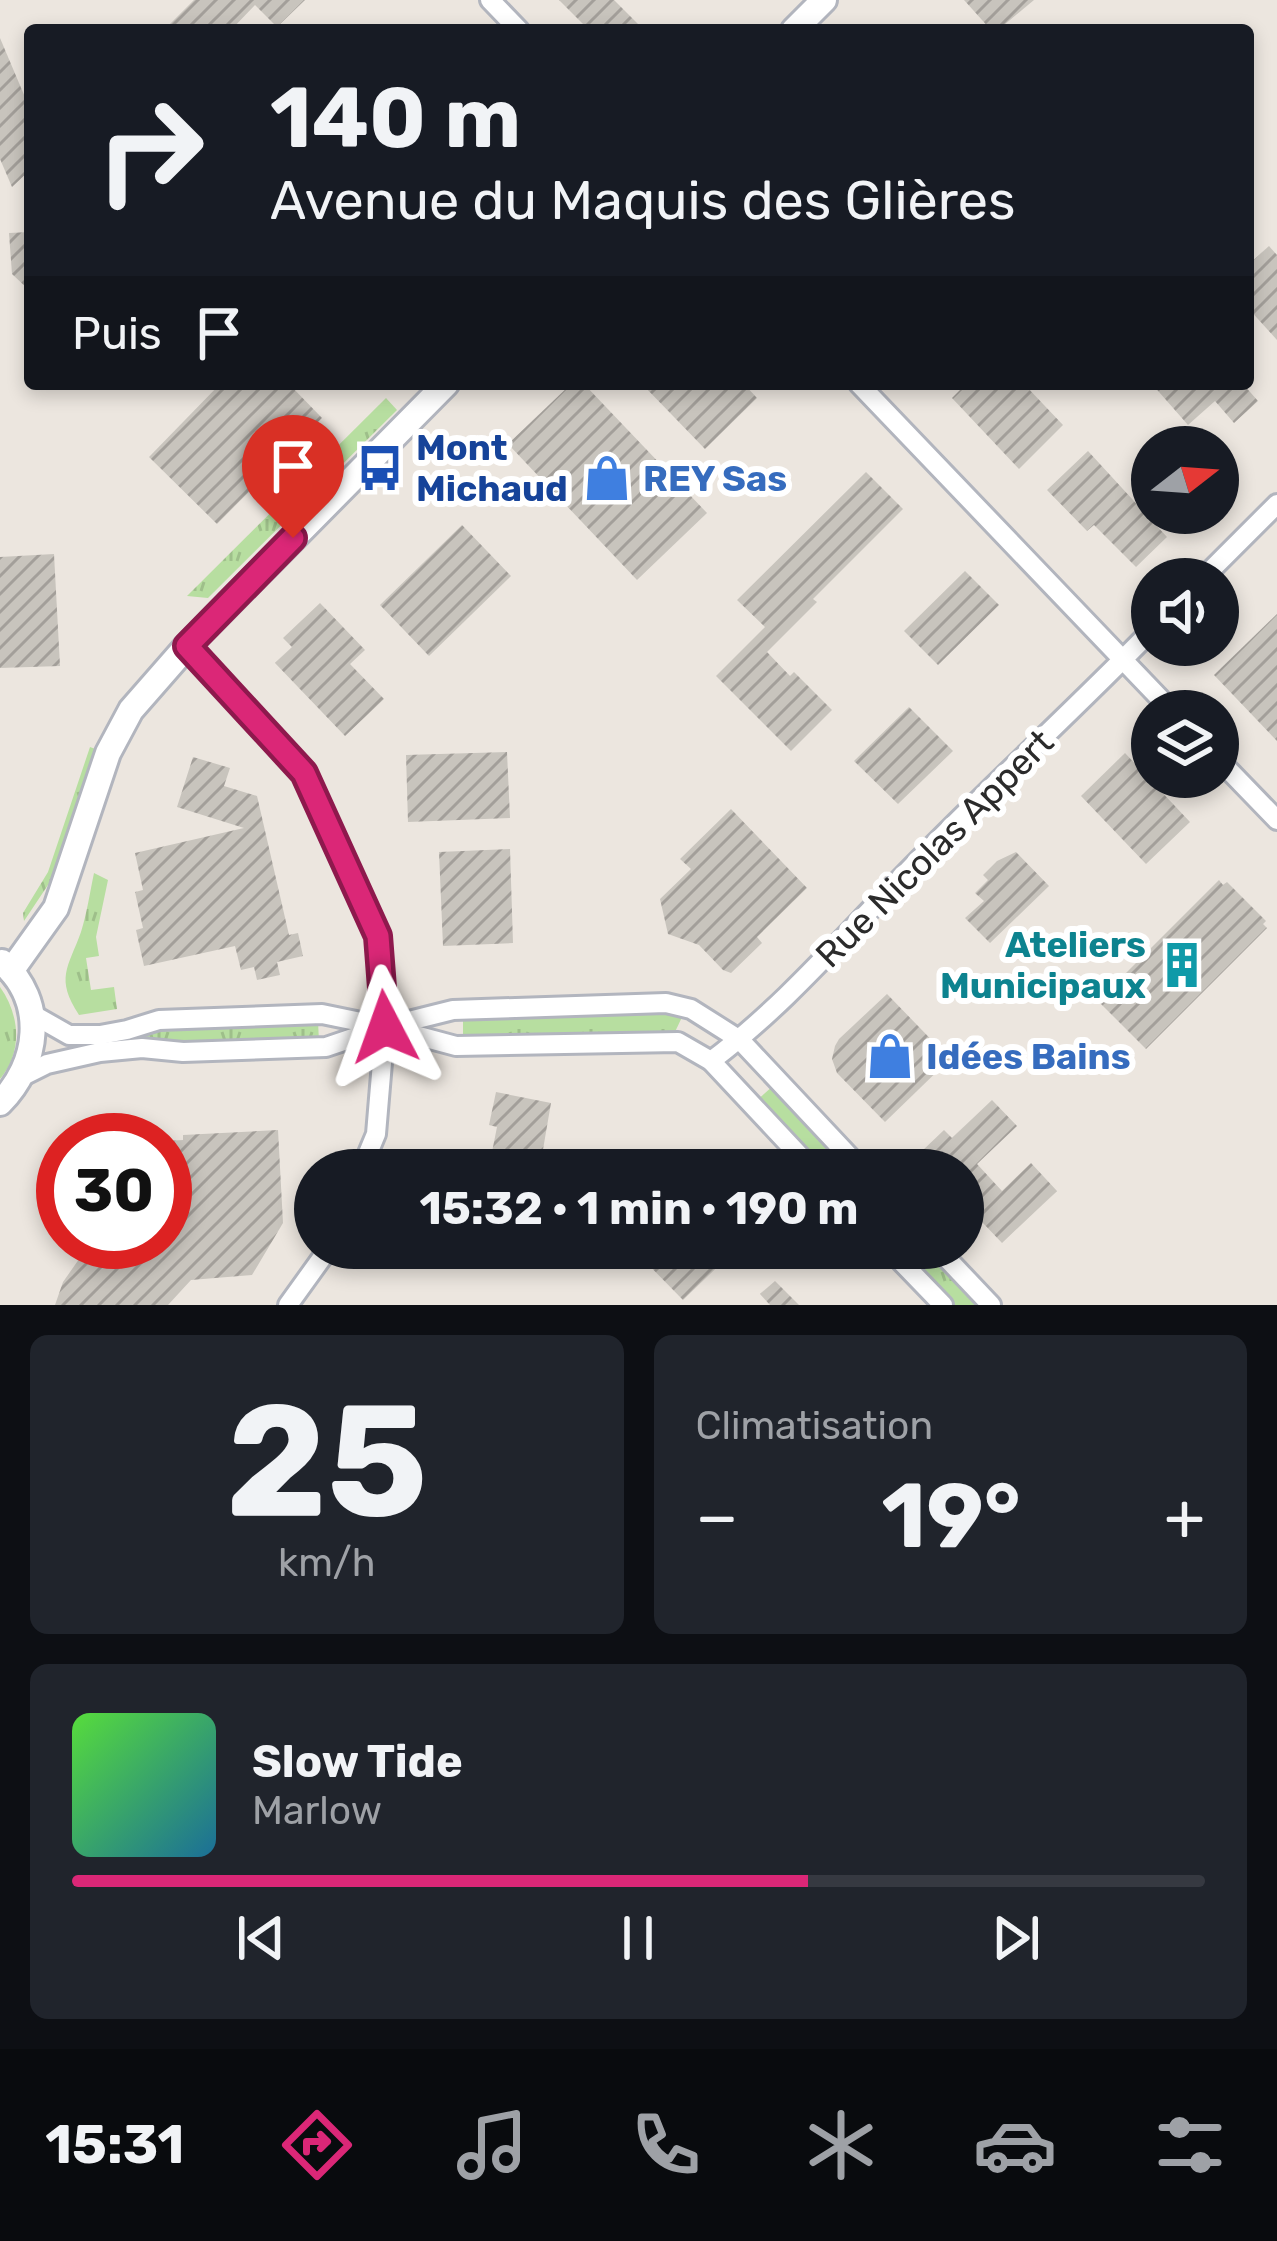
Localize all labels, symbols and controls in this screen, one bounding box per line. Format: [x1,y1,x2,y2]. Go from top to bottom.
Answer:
text: 140 m [270,68,521,168]
icon: right [72,72,228,228]
text: Avenue du Maquis des Glières [270,169,1016,233]
icon: arrive [186,300,252,366]
text: Puis [72,307,162,360]
pin [242,415,344,538]
place label: Mont Michaud [416,426,568,510]
north arrow [1131,426,1239,534]
map controls [1131,426,1239,798]
icon: arrive [260,433,326,499]
bus stop icon: Mont Michaud [355,443,405,493]
shop icon: REY Sas [582,453,632,503]
place label: REY Sas [643,457,787,500]
button: sound [1131,558,1239,666]
button: layers [1131,690,1239,798]
street label: Rue Nicolas Appert [807,721,1062,976]
place label: Ateliers Municipaux [940,923,1146,1007]
building icon: Ateliers Municipaux [1157,940,1207,990]
position arrow [322,964,448,1090]
shop icon: Idées Bains [865,1031,915,1081]
place label: Idées Bains [926,1035,1131,1078]
speed limit sign: 30 [36,1113,192,1269]
text: 15:32 · 1 min · 190 m [419,1182,859,1235]
text: 25 [226,1369,428,1554]
text: Climatisation [696,1403,933,1449]
text: 19° [881,1463,1021,1570]
text: − [696,1477,738,1556]
text: + [1164,1477,1205,1556]
text: km/h [278,1540,375,1586]
text: Slow Tide [252,1735,463,1788]
text: Marlow [252,1788,382,1834]
icon: previous [228,1905,294,1971]
icon: pause [605,1905,671,1971]
icon: next [983,1905,1049,1971]
icon: directions [275,2103,359,2187]
icon: music [450,2103,534,2187]
icon: phone [624,2103,708,2187]
icon: climate [799,2103,883,2187]
icon: car [973,2103,1057,2187]
icon: filters [1148,2103,1232,2187]
text: 15:31 [45,2113,184,2177]

